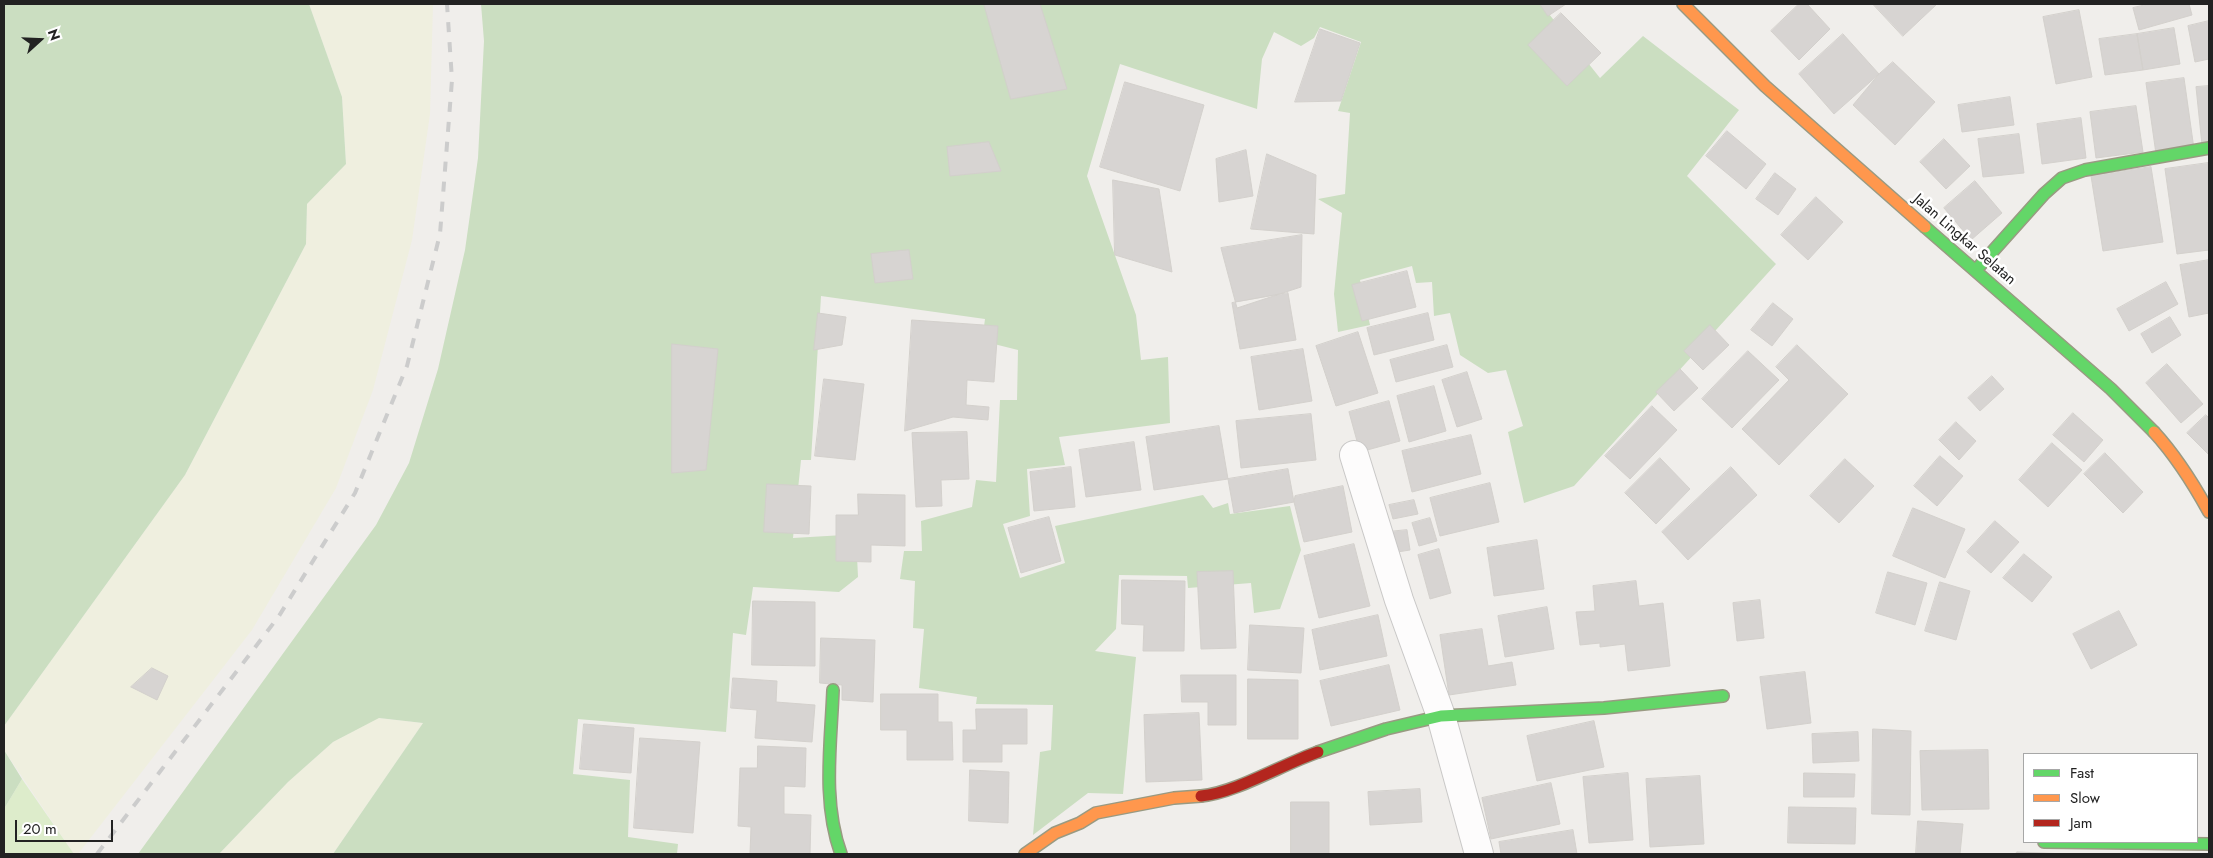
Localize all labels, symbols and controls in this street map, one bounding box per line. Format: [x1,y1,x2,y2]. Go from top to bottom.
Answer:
north arrow [15,15,65,65]
text: N [43,26,65,44]
street label: Jalan Lingkar Selatan [1909,191,2019,289]
legend [2023,753,2198,843]
text: Fast [2070,762,2094,784]
text: Slow [2070,787,2100,809]
scale bar [18,810,115,842]
text: Jam [2070,812,2093,834]
text: 20 m [23,818,57,840]

